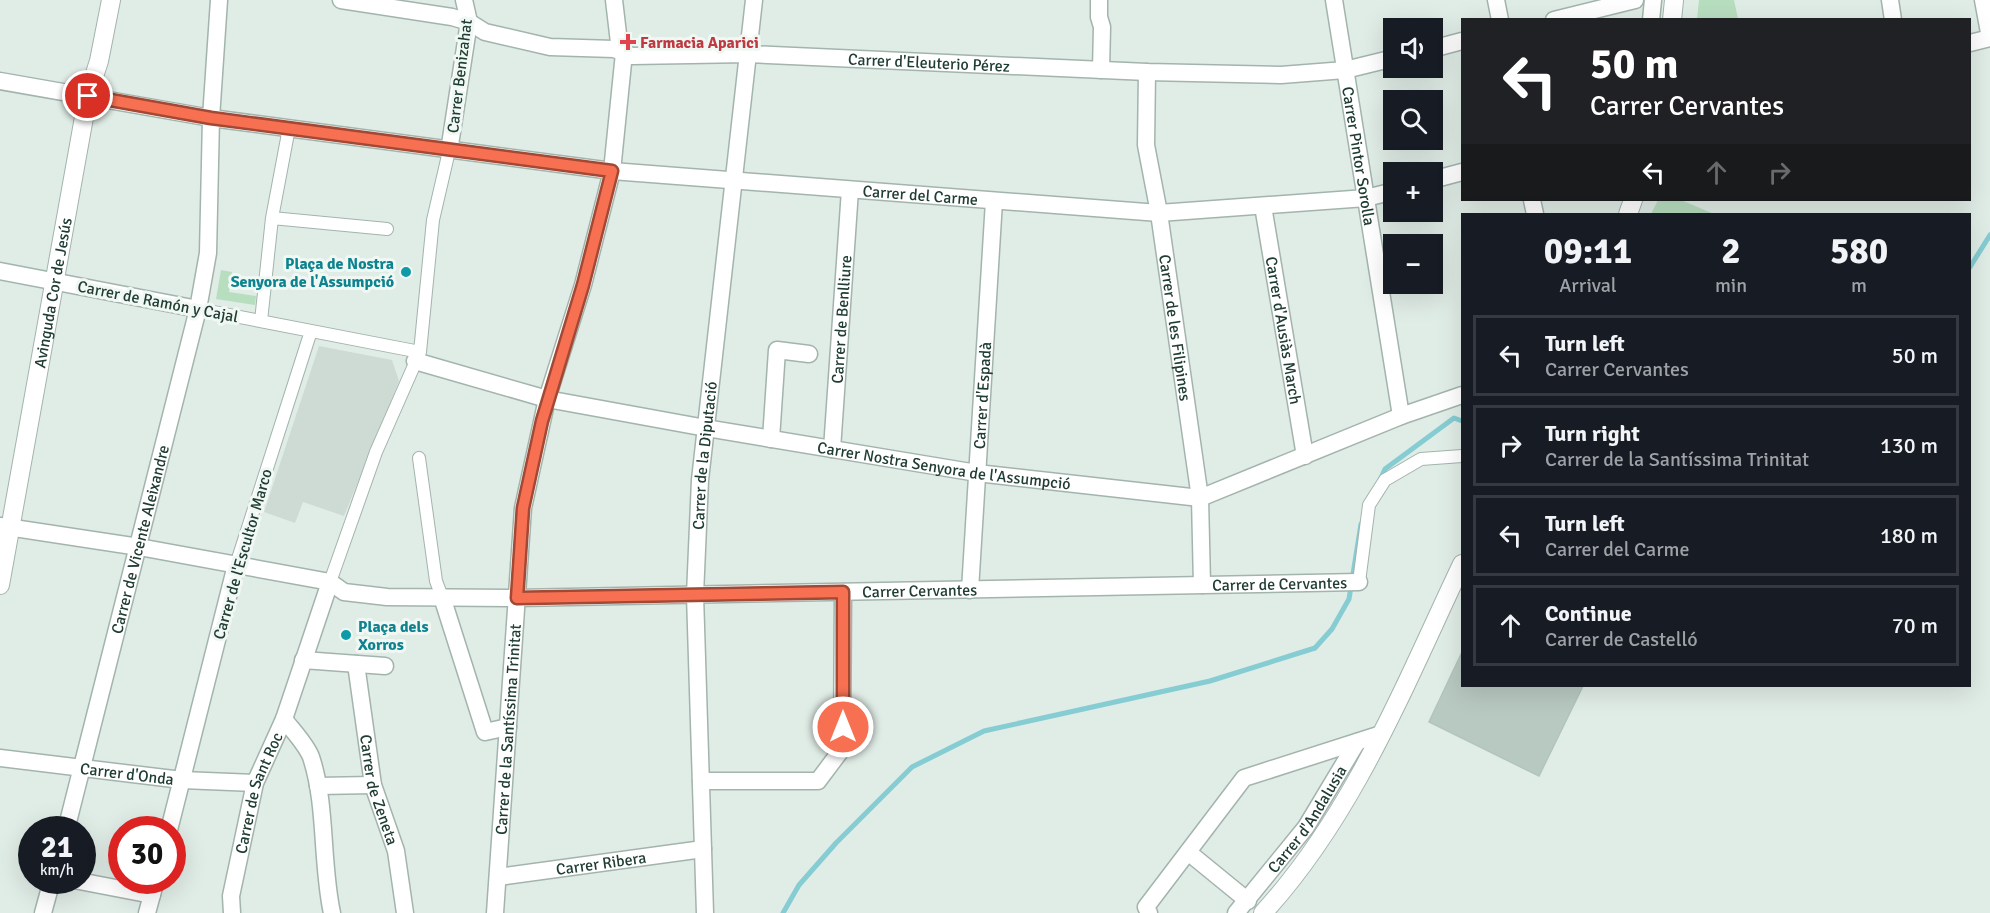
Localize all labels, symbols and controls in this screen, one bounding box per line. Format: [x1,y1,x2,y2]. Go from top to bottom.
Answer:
street label: Carrer Benizahat [443,18,477,134]
map controls [1383,18,1443,294]
button: sound [1383,18,1443,78]
place label: Farmacia Aparici [640,33,759,53]
marker: Farmacia Aparici [621,35,635,49]
text: 50 m [1590,39,1679,90]
icon: left [1491,42,1569,120]
street label: Carrer d'Eleuterio Pérez [847,50,1010,77]
pin [62,70,113,121]
icon: arrive [71,79,104,112]
street label: Carrer Pintor Sorolla [1337,85,1379,227]
button: search [1383,90,1443,150]
text: Carrer Cervantes [1590,90,1784,123]
icon: left [1637,156,1670,189]
icon: ahead [1700,156,1733,189]
icon: right [1763,156,1796,189]
button: + [1383,162,1443,222]
street label: Carrer del Carme [862,181,979,210]
street label: Avinguda Cor de Jesús [30,216,77,370]
text: 09:11 [1544,229,1632,274]
text: 2 [1721,229,1741,274]
text: 580 [1830,229,1888,274]
button: − [1383,234,1443,294]
street label: Carrer de les Filipines [1154,253,1195,402]
place label: Plaça de Nostra Senyora de l'Assumpció [231,254,394,292]
street label: Carrer de Benlliure [828,254,856,384]
street label: Carrer d'Ausiàs March [1261,255,1305,406]
marker: Plaça de Nostra Senyora de l'Assumpció [399,265,413,279]
text: Arrival [1559,273,1617,298]
text: min [1715,273,1747,298]
text: m [1851,273,1867,298]
street label: Carrer de Ramón y Cajal [76,277,240,327]
text: Turn left [1545,330,1625,357]
icon: left [1494,339,1527,372]
street label: Carrer d'Espadà [970,341,996,450]
text: 50 m [1892,342,1938,369]
text: Carrer Cervantes [1545,357,1689,382]
street label: Carrer de la Diputació [689,380,722,530]
text: Turn right [1545,420,1640,447]
icon: right [1494,429,1527,462]
text: 130 m [1880,432,1938,459]
street label: Carrer Nostra Senyora de l'Assumpció [816,438,1072,494]
street label: Carrer de Vicente Aleixandre [107,443,174,636]
text: Carrer de la Santíssima Trinitat [1545,447,1809,472]
street label: Carrer de l'Escultor Marco [209,467,277,642]
text: Turn left [1545,510,1625,537]
icon: left [1494,519,1527,552]
text: 180 m [1880,522,1938,549]
text: Carrer del Carme [1545,537,1689,562]
street label: Carrer de Cervantes [1212,573,1347,596]
street label: Carrer Cervantes [862,580,977,602]
text: Continue [1545,600,1632,627]
icon: ahead [1494,609,1527,642]
text: 70 m [1892,612,1938,639]
place label: Plaça dels Xorros [358,617,429,655]
street label: Carrer de la Santíssima Trinitat [491,623,526,836]
text: Carrer de Castelló [1545,627,1698,652]
marker: Plaça dels Xorros [339,628,353,642]
position arrow [811,695,875,759]
street label: Carrer de Sant Roc [231,729,288,856]
street label: Carrer de Zeneta [355,733,402,848]
street label: Carrer d'Onda [79,759,175,790]
street label: Carrer d'Andalusia [1264,762,1352,877]
speed limit sign: 30 [108,816,186,894]
text: 21 [41,829,73,866]
street label: Carrer Ribera [555,848,648,880]
text: km/h [40,861,74,879]

